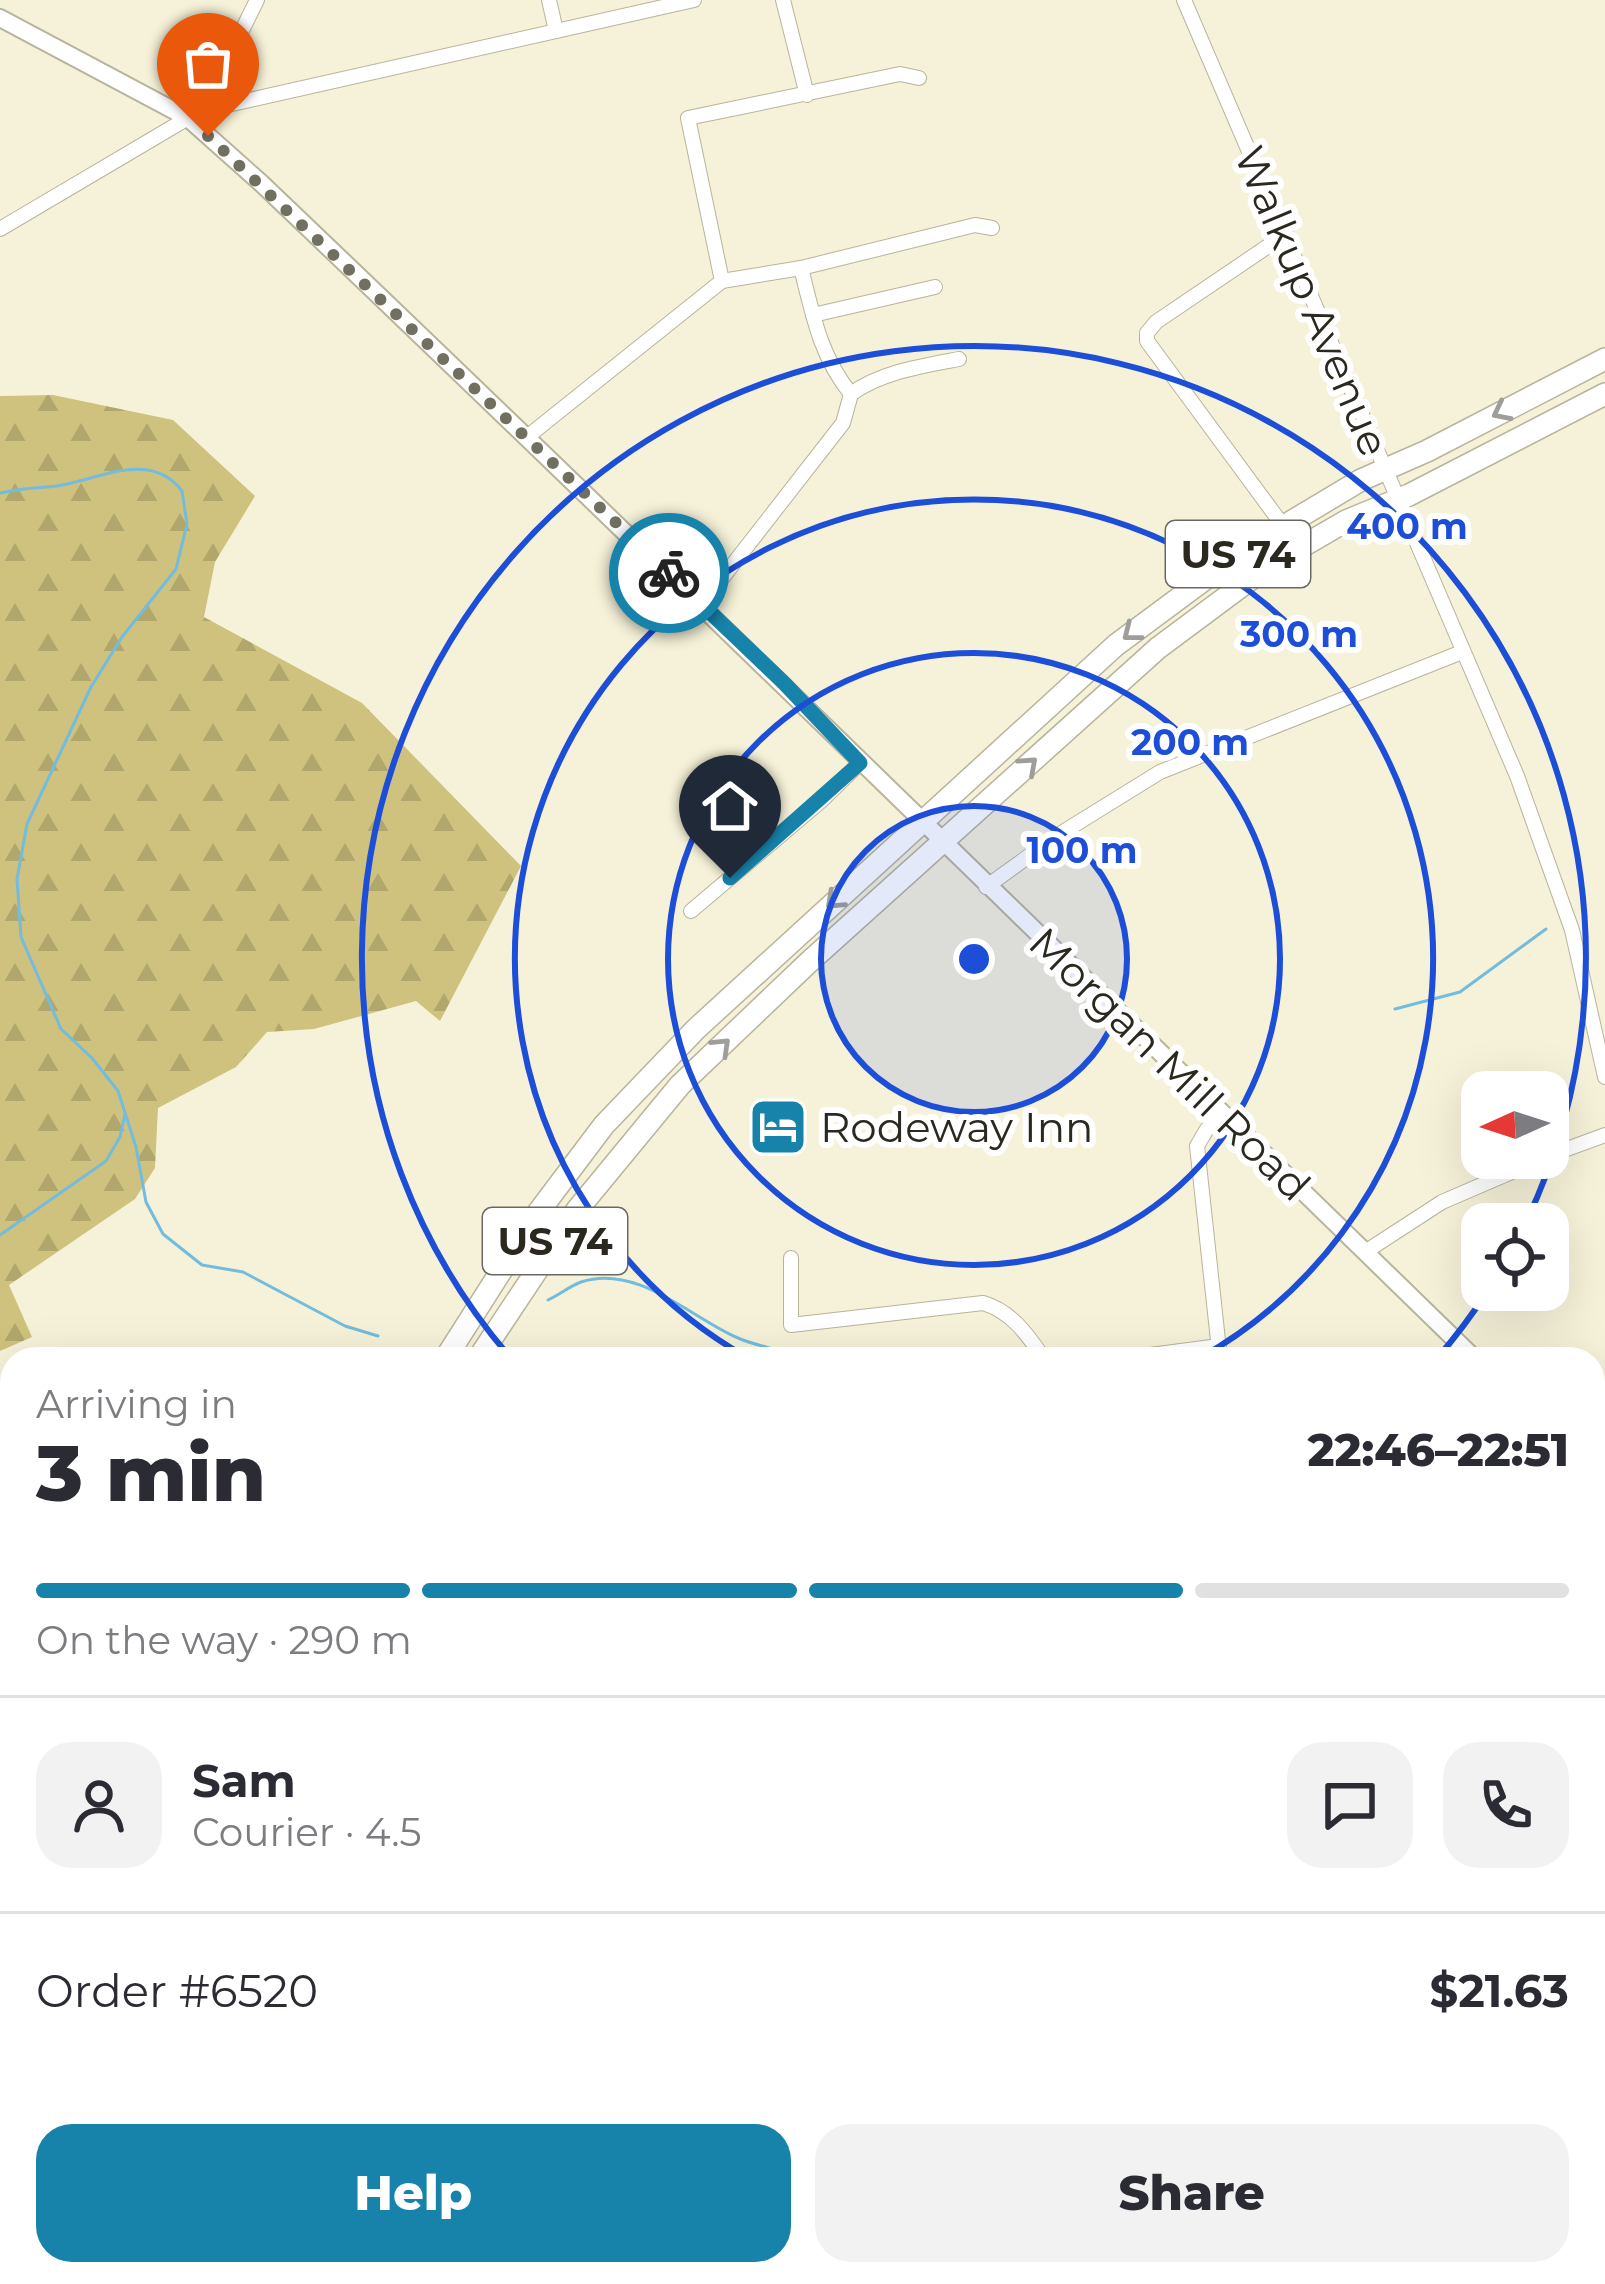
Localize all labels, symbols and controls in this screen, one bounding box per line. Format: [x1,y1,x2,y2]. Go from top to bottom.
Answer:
pin [157,13,259,136]
icon: bag [175,31,241,97]
street label: Walkup Avenue [1223,138,1401,464]
one-way arrow [1492,398,1513,422]
text: 400 m [1346,504,1468,548]
courier [609,513,729,633]
road number: US 74 [1166,521,1310,587]
icon: bike [636,540,702,606]
text: 300 m [1239,612,1358,656]
one-way arrow [1123,619,1145,640]
text: 200 m [1131,720,1249,764]
pin [679,755,781,878]
one-way arrow [1015,758,1037,779]
icon: home [697,773,763,839]
text: 100 m [1027,828,1137,872]
one-way arrow [827,887,848,909]
street label: Morgan Mill Road [1019,917,1321,1211]
centre of rings [953,938,995,980]
one-way arrow [708,1038,729,1060]
north arrow [1461,1071,1569,1179]
map controls [1461,1071,1569,1311]
hotel icon: Rodeway Inn [747,1096,809,1158]
place label: Rodeway Inn [820,1101,1093,1153]
button: locate [1461,1203,1569,1311]
road number: US 74 [483,1208,627,1274]
text: Arriving in [36,1380,237,1428]
text: 22:46–22:51 [1308,1422,1569,1477]
text: 3 min [36,1425,266,1521]
text: On the way · 290 m [36,1616,412,1664]
button: person [36,1742,162,1868]
button: chat [1287,1742,1413,1868]
button: phone [1443,1742,1569,1868]
text: Sam [192,1753,296,1808]
text: Courier · 4.5 [192,1808,422,1856]
text: Order #6520 [36,1963,318,2018]
text: $21.63 [1430,1963,1569,2018]
button: Help [36,2124,791,2262]
button: Share [815,2124,1569,2262]

